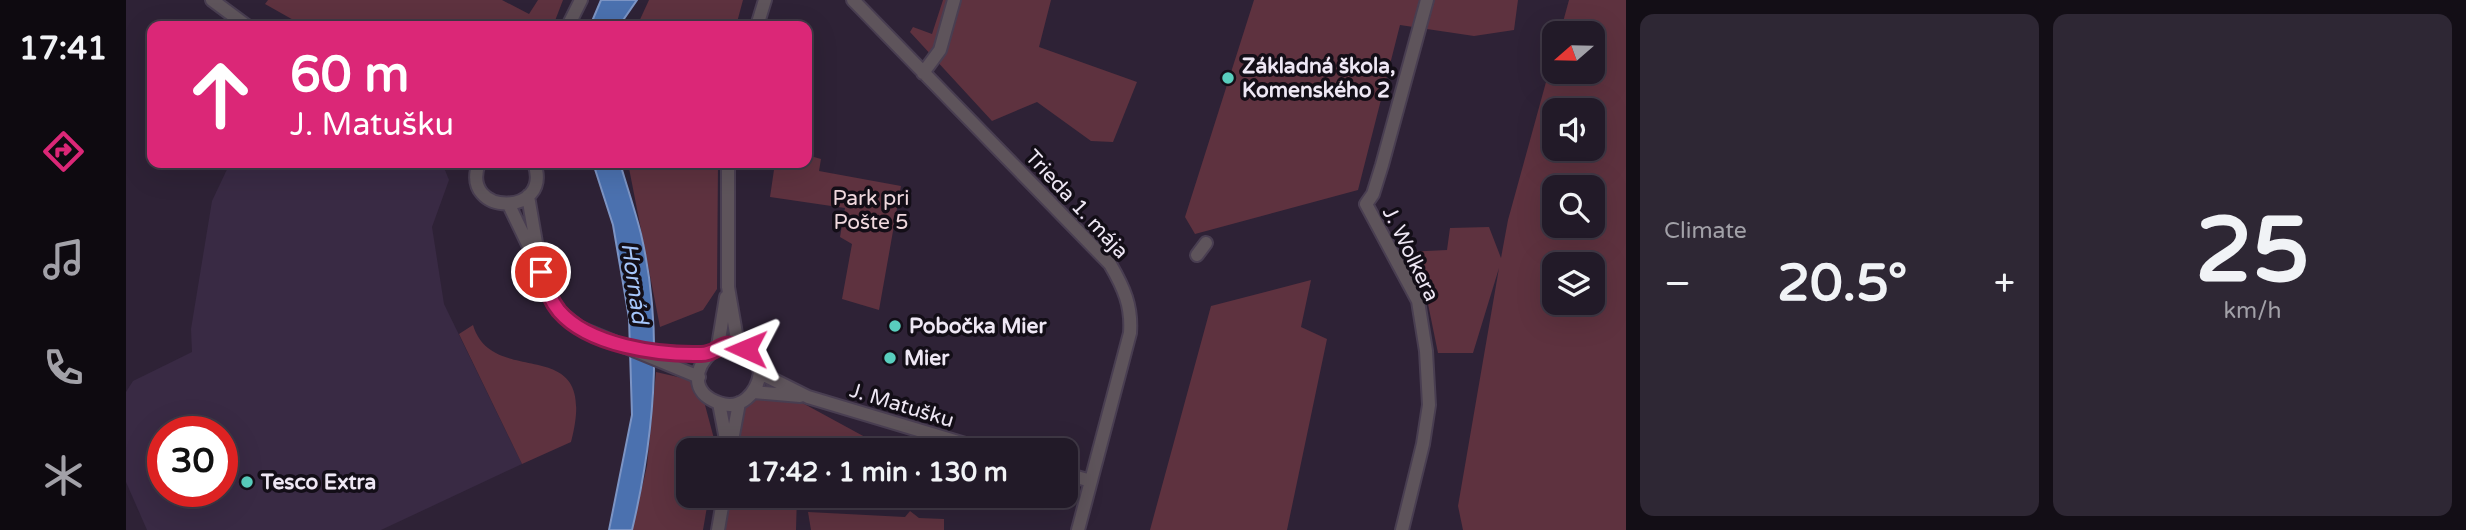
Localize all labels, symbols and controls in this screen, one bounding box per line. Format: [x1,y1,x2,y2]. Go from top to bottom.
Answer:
north arrow [1542,21,1605,84]
map controls [1542,21,1605,315]
text: 17:41 [19,30,107,68]
text: 60 m [290,46,409,105]
icon: ahead [175,49,266,140]
place label: Základná škola, Komenského 2 [1242,54,1396,103]
marker: Základná škola, Komenského 2 [1220,70,1236,86]
button: sound [1542,98,1605,161]
text: J. Matušku [290,106,454,144]
icon: directions [39,127,88,176]
street label: Trieda 1. mája [1020,145,1133,264]
button: search [1542,175,1605,238]
park label: Park pri Pošte 5 [833,186,909,235]
text: 25 [2195,196,2310,306]
street label: J. Wolkera [1377,203,1444,306]
text: Climate [1664,217,1747,245]
icon: music [39,235,88,284]
water label: Hornád [614,241,654,328]
pin [511,242,571,302]
button: layers [1542,252,1605,315]
text: 20.5° [1777,252,1907,315]
icon: arrive [522,253,560,291]
text: − [1664,261,1691,307]
text: + [1994,261,2015,307]
text: km/h [2224,297,2281,325]
position arrow [709,312,783,386]
place label: Pobočka Mier [909,314,1047,339]
marker: Pobočka Mier [887,318,903,334]
icon: phone [39,343,88,392]
place label: Mier [904,346,950,371]
marker: Mier [882,350,898,366]
street label: J. Matušku [847,378,957,433]
speed limit sign: 30 [147,416,238,507]
icon: climate [39,451,88,500]
text: 17:42 · 1 min · 130 m [746,457,1008,488]
place label: Tesco Extra [260,470,376,495]
marker: Tesco Extra [239,474,255,490]

